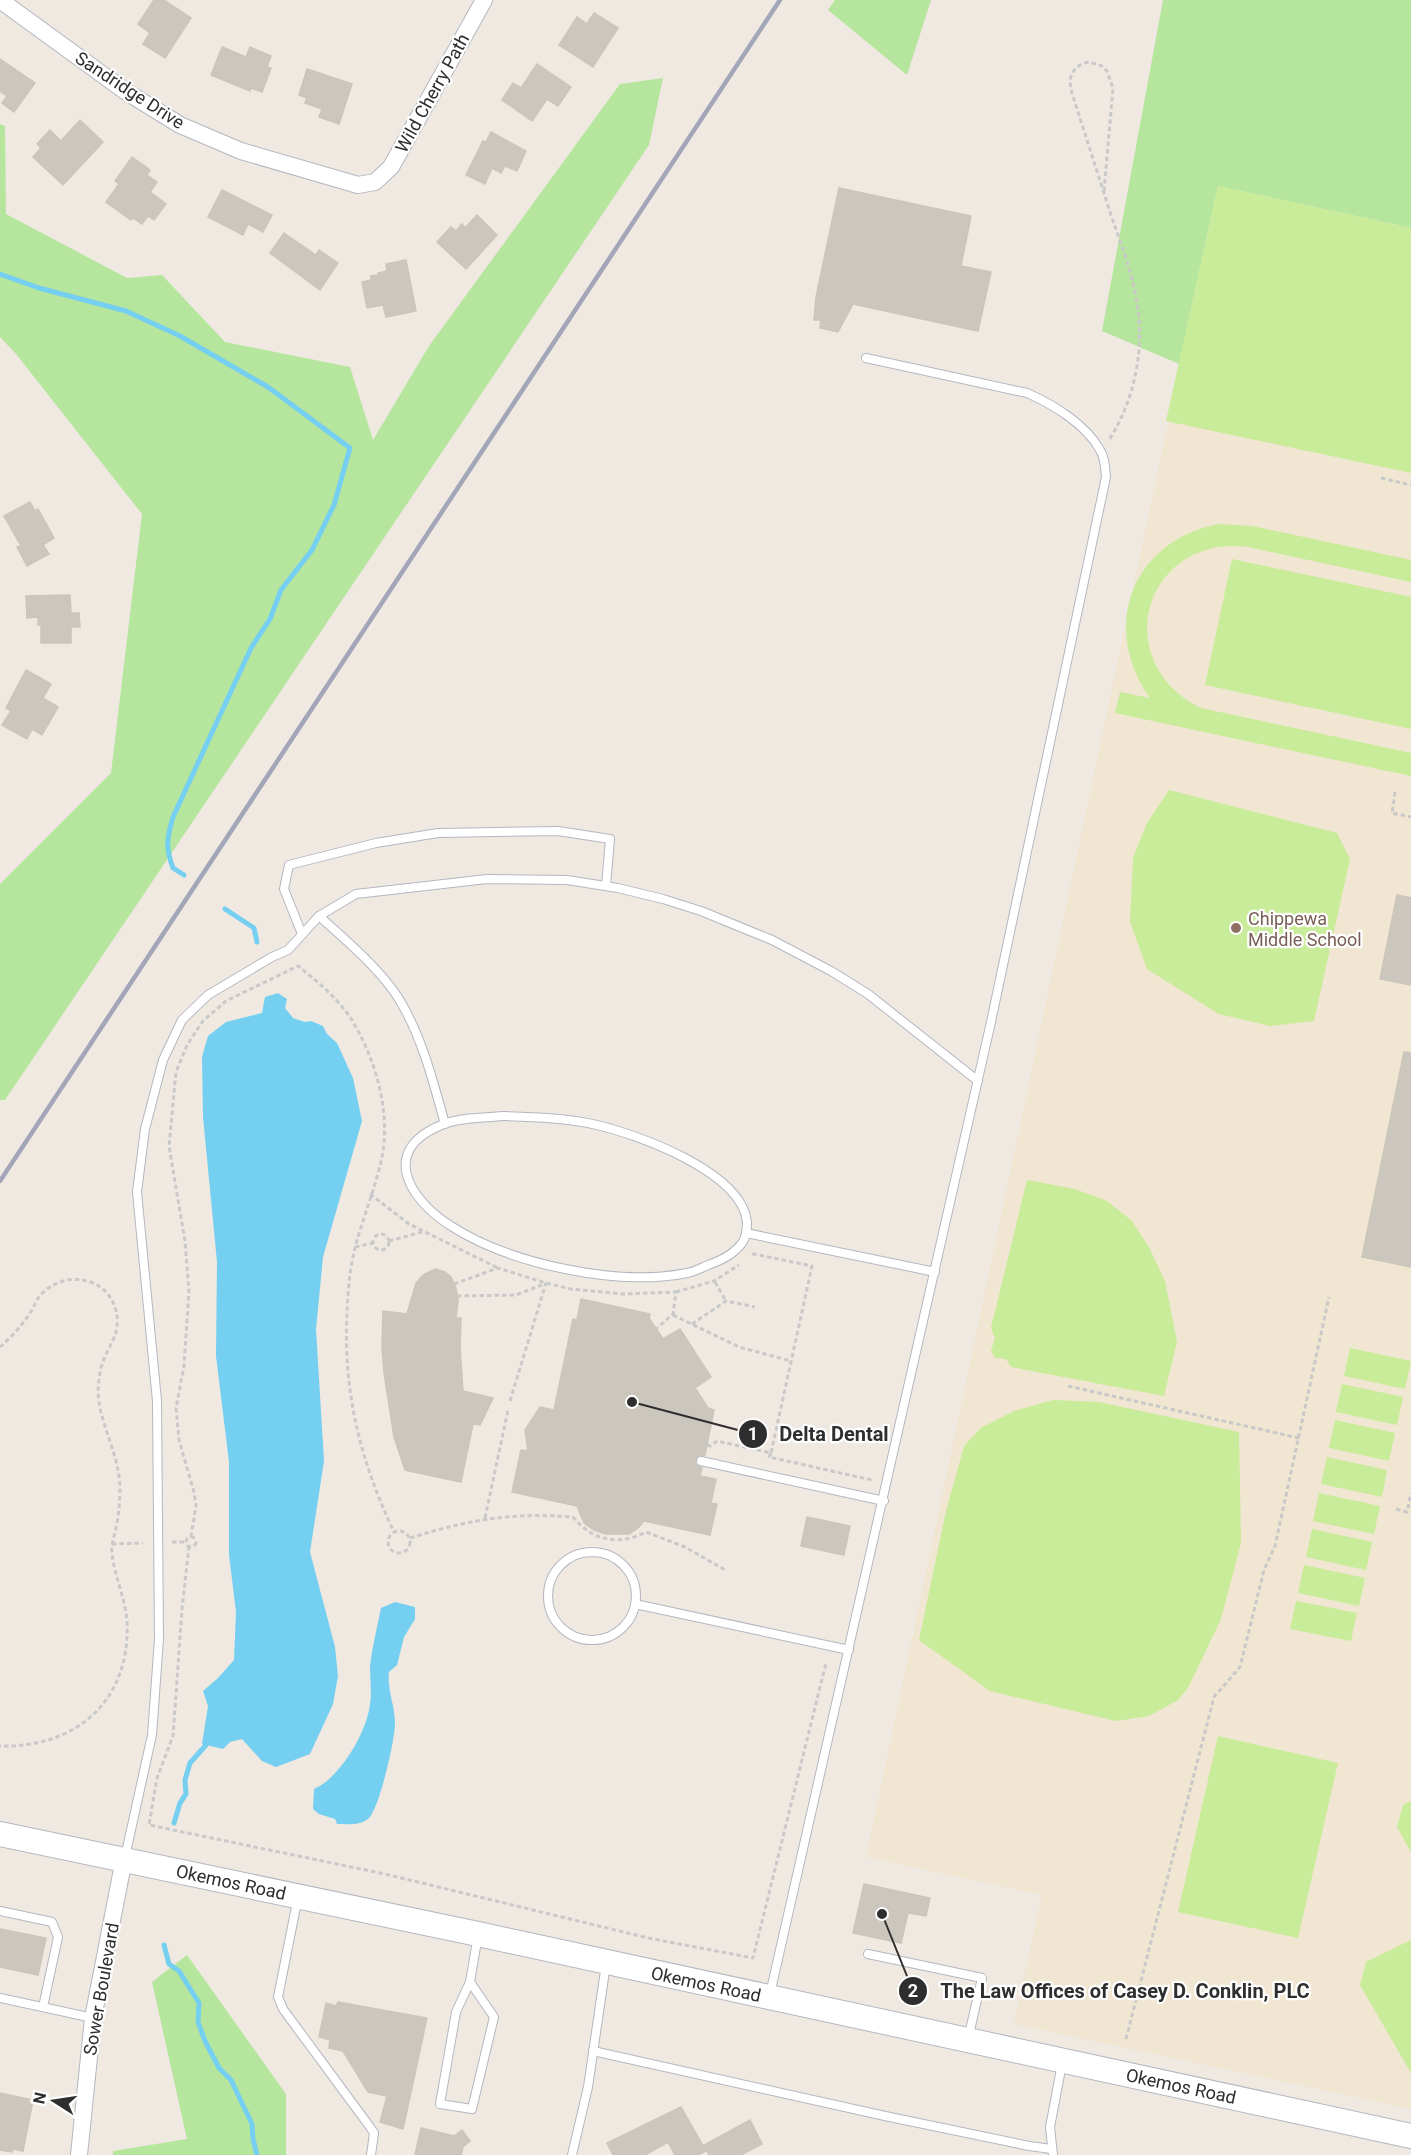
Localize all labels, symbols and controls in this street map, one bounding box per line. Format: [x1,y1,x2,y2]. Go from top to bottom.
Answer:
street label: Wild Cherry Path [391,30,473,156]
street label: Sandridge Drive [72,47,188,133]
place label: Chippewa Middle School [1248,908,1362,950]
marker: Chippewa Middle School [1229,921,1243,935]
callout: Delta Dental [738,1415,901,1453]
text: Delta Dental [779,1422,889,1446]
text: 1 [748,1423,758,1444]
street label: Okemos Road [174,1860,288,1904]
street label: Sower Boulevard [79,1921,123,2057]
street label: Okemos Road [649,1962,763,2006]
callout: The Law Offices of Casey D. Conklin, PLC [898,1972,1322,2010]
text: The Law Offices of Casey D. Conklin, PLC [940,1979,1310,2003]
text: 2 [908,1980,918,2001]
street label: Okemos Road [1124,2064,1238,2108]
north arrow [24,2071,84,2131]
text: N [29,2090,50,2105]

